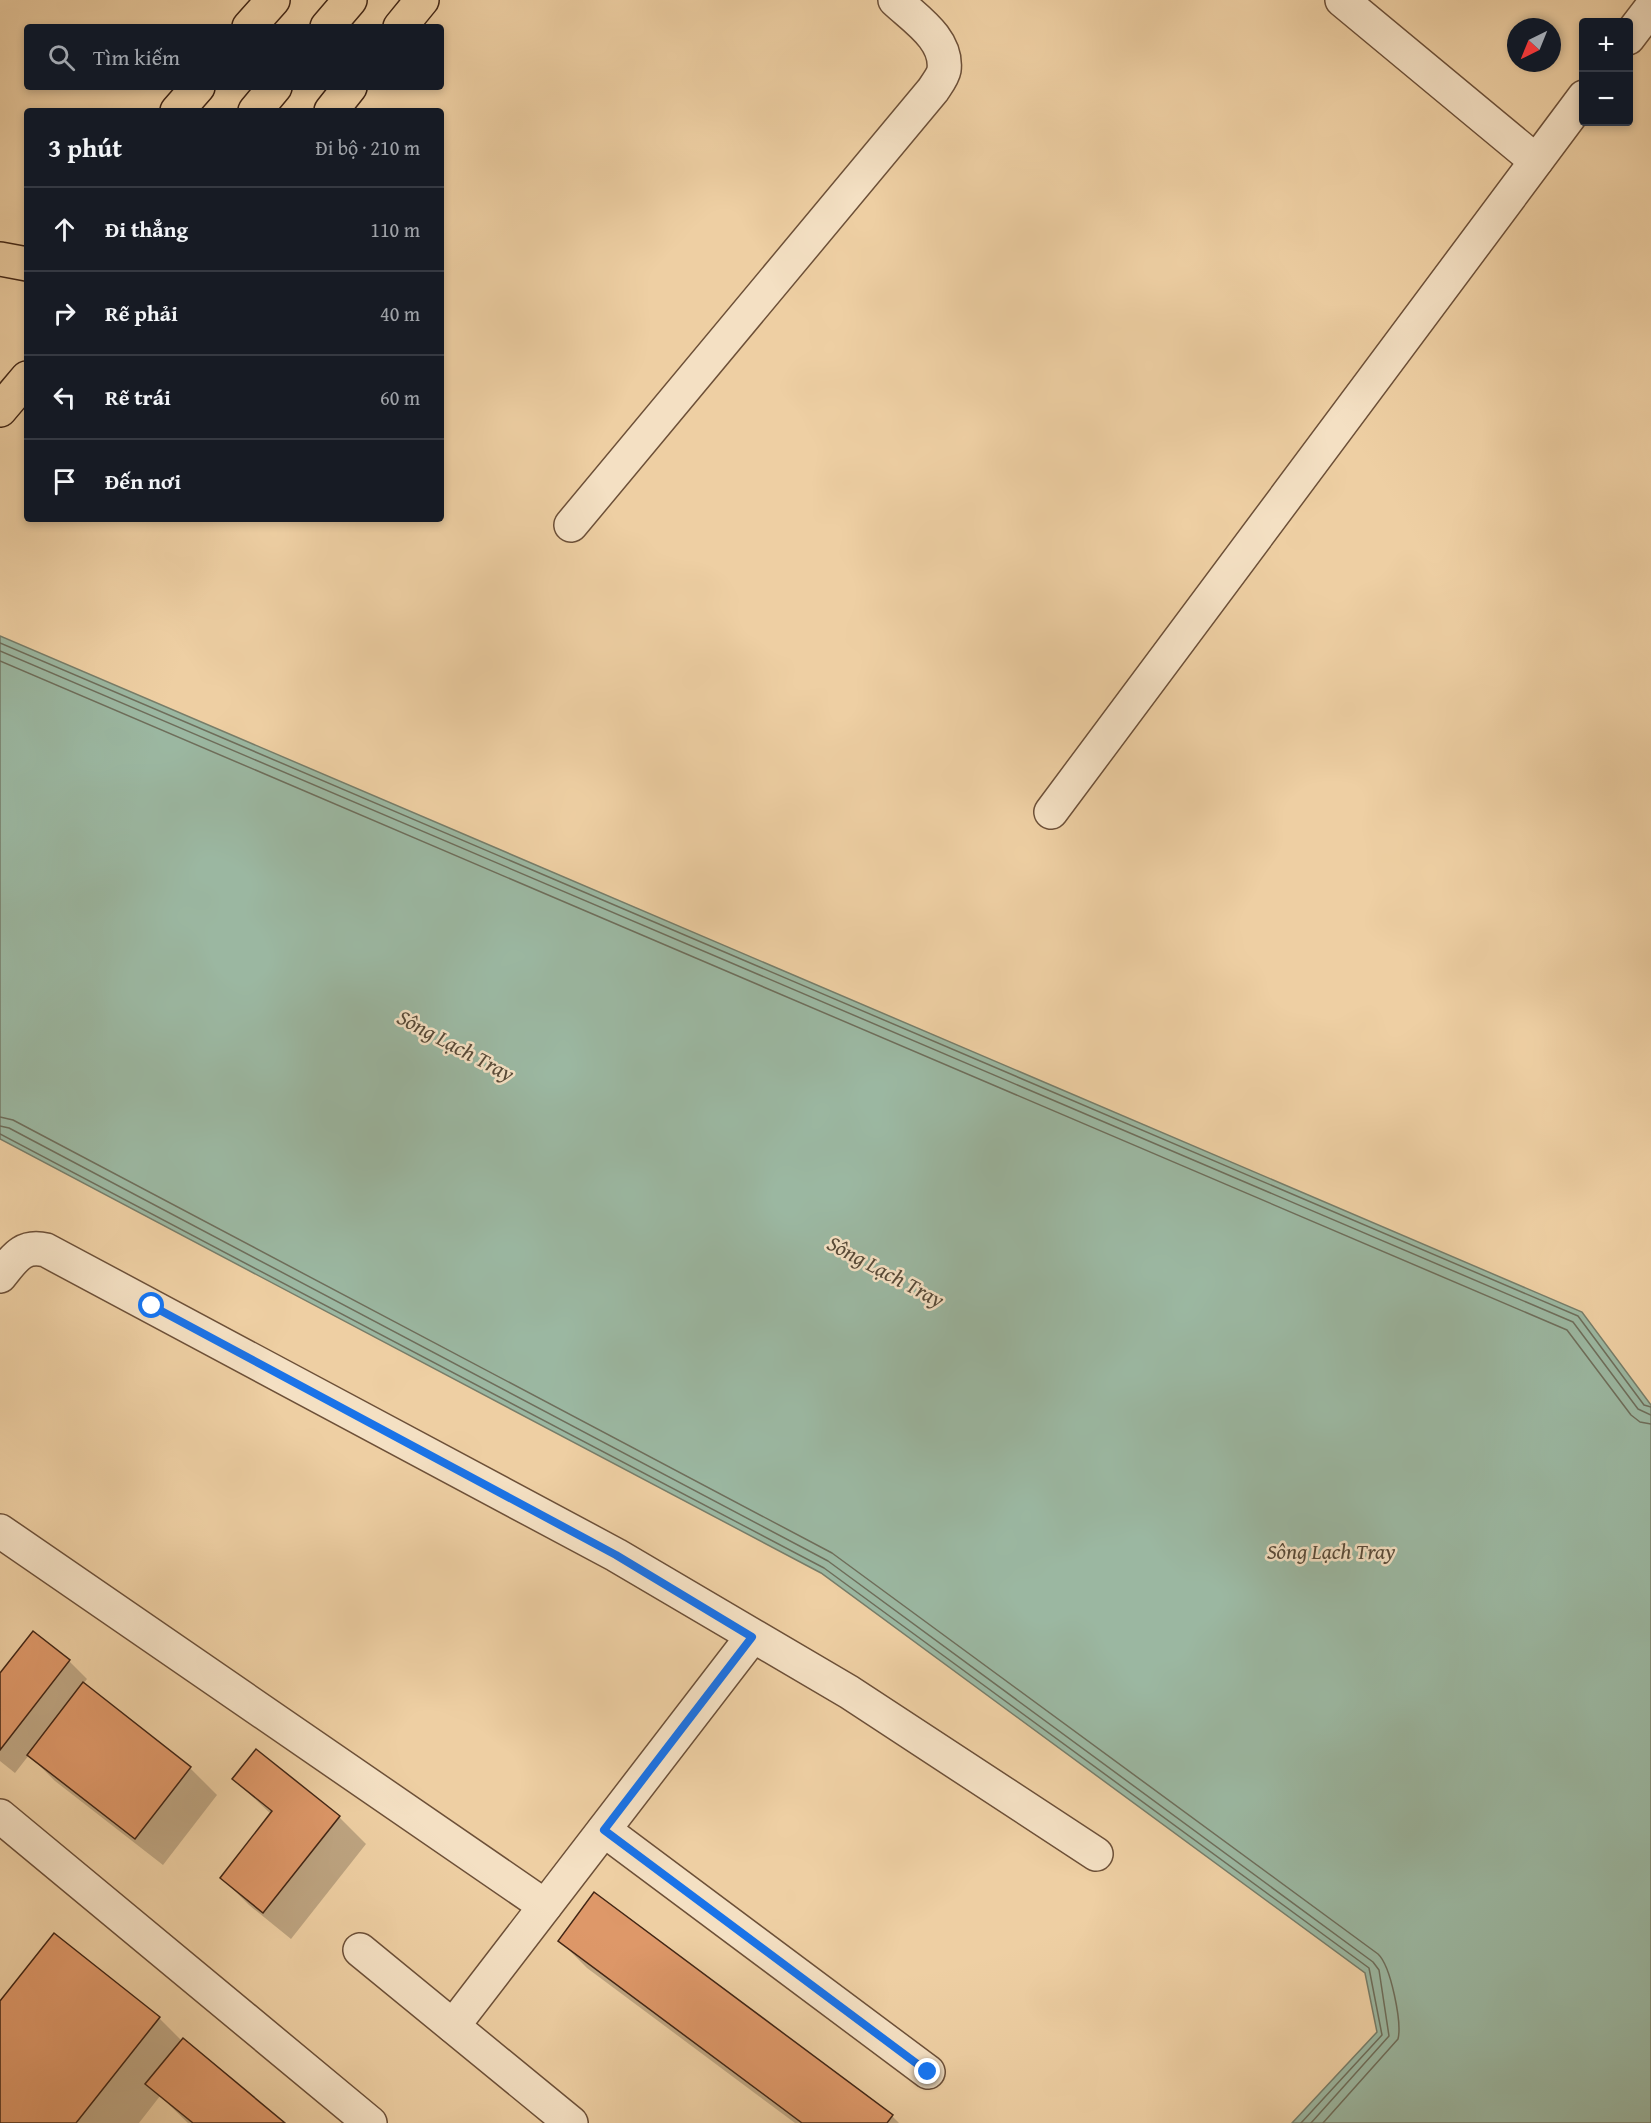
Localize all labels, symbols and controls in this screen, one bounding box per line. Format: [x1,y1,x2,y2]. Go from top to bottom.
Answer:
north arrow [1507,18,1561,72]
map controls [1579,18,1633,126]
button: + [1579,18,1633,72]
search box [24,24,444,90]
icon: search [45,41,78,74]
text: Tìm kiếm [93,41,180,73]
button: − [1579,72,1633,126]
text: 3 phút [48,128,122,167]
text: Đi bộ · 210 m [316,133,420,162]
icon: ahead [48,213,81,246]
text: Đi thẳng [105,213,188,245]
text: 110 m [370,215,420,244]
icon: right [48,297,81,330]
text: Rẽ phải [105,297,178,329]
text: 40 m [380,299,420,328]
icon: left [48,381,81,414]
text: Rẽ trái [105,381,171,413]
text: 60 m [380,383,420,412]
icon: arrive [48,465,81,498]
text: Đến nơi [105,465,181,497]
water label: Sông Lạch Tray [392,1001,520,1089]
water label: Sông Lạch Tray [822,1227,950,1315]
route start [138,1292,164,1318]
water label: Sông Lạch Tray [1267,1535,1395,1567]
route end [914,2058,940,2084]

